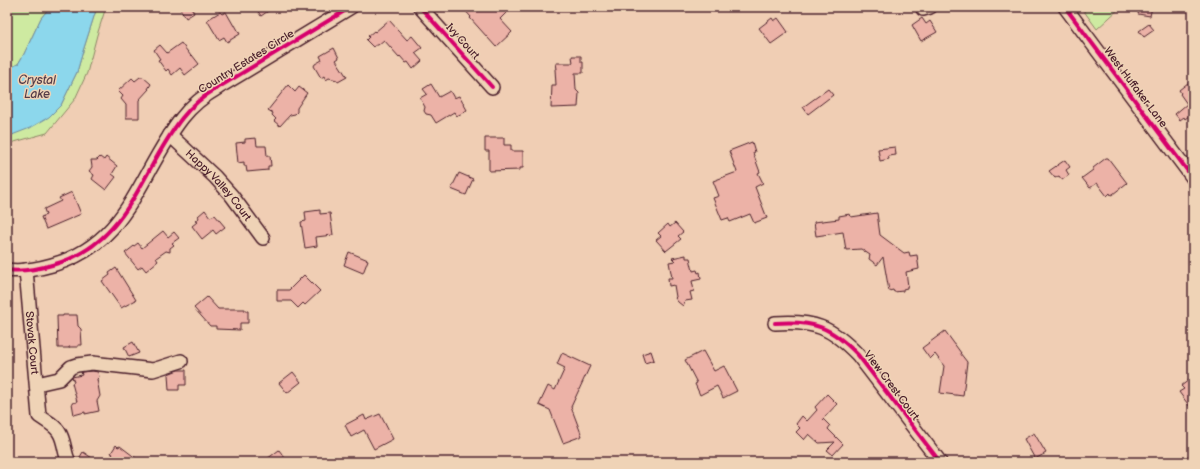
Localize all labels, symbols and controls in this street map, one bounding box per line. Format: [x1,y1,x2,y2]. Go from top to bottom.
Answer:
street label: Ivy Court [443,21,483,62]
street label: Country Estates Circle [196,26,297,96]
street label: West Huffaker Lane [1101,45,1170,130]
water label: Crystal Lake [18,73,57,102]
street label: Happy Valley Court [183,147,254,224]
street label: Stovak Court [23,311,41,375]
street label: View Crest Court [861,348,922,423]

